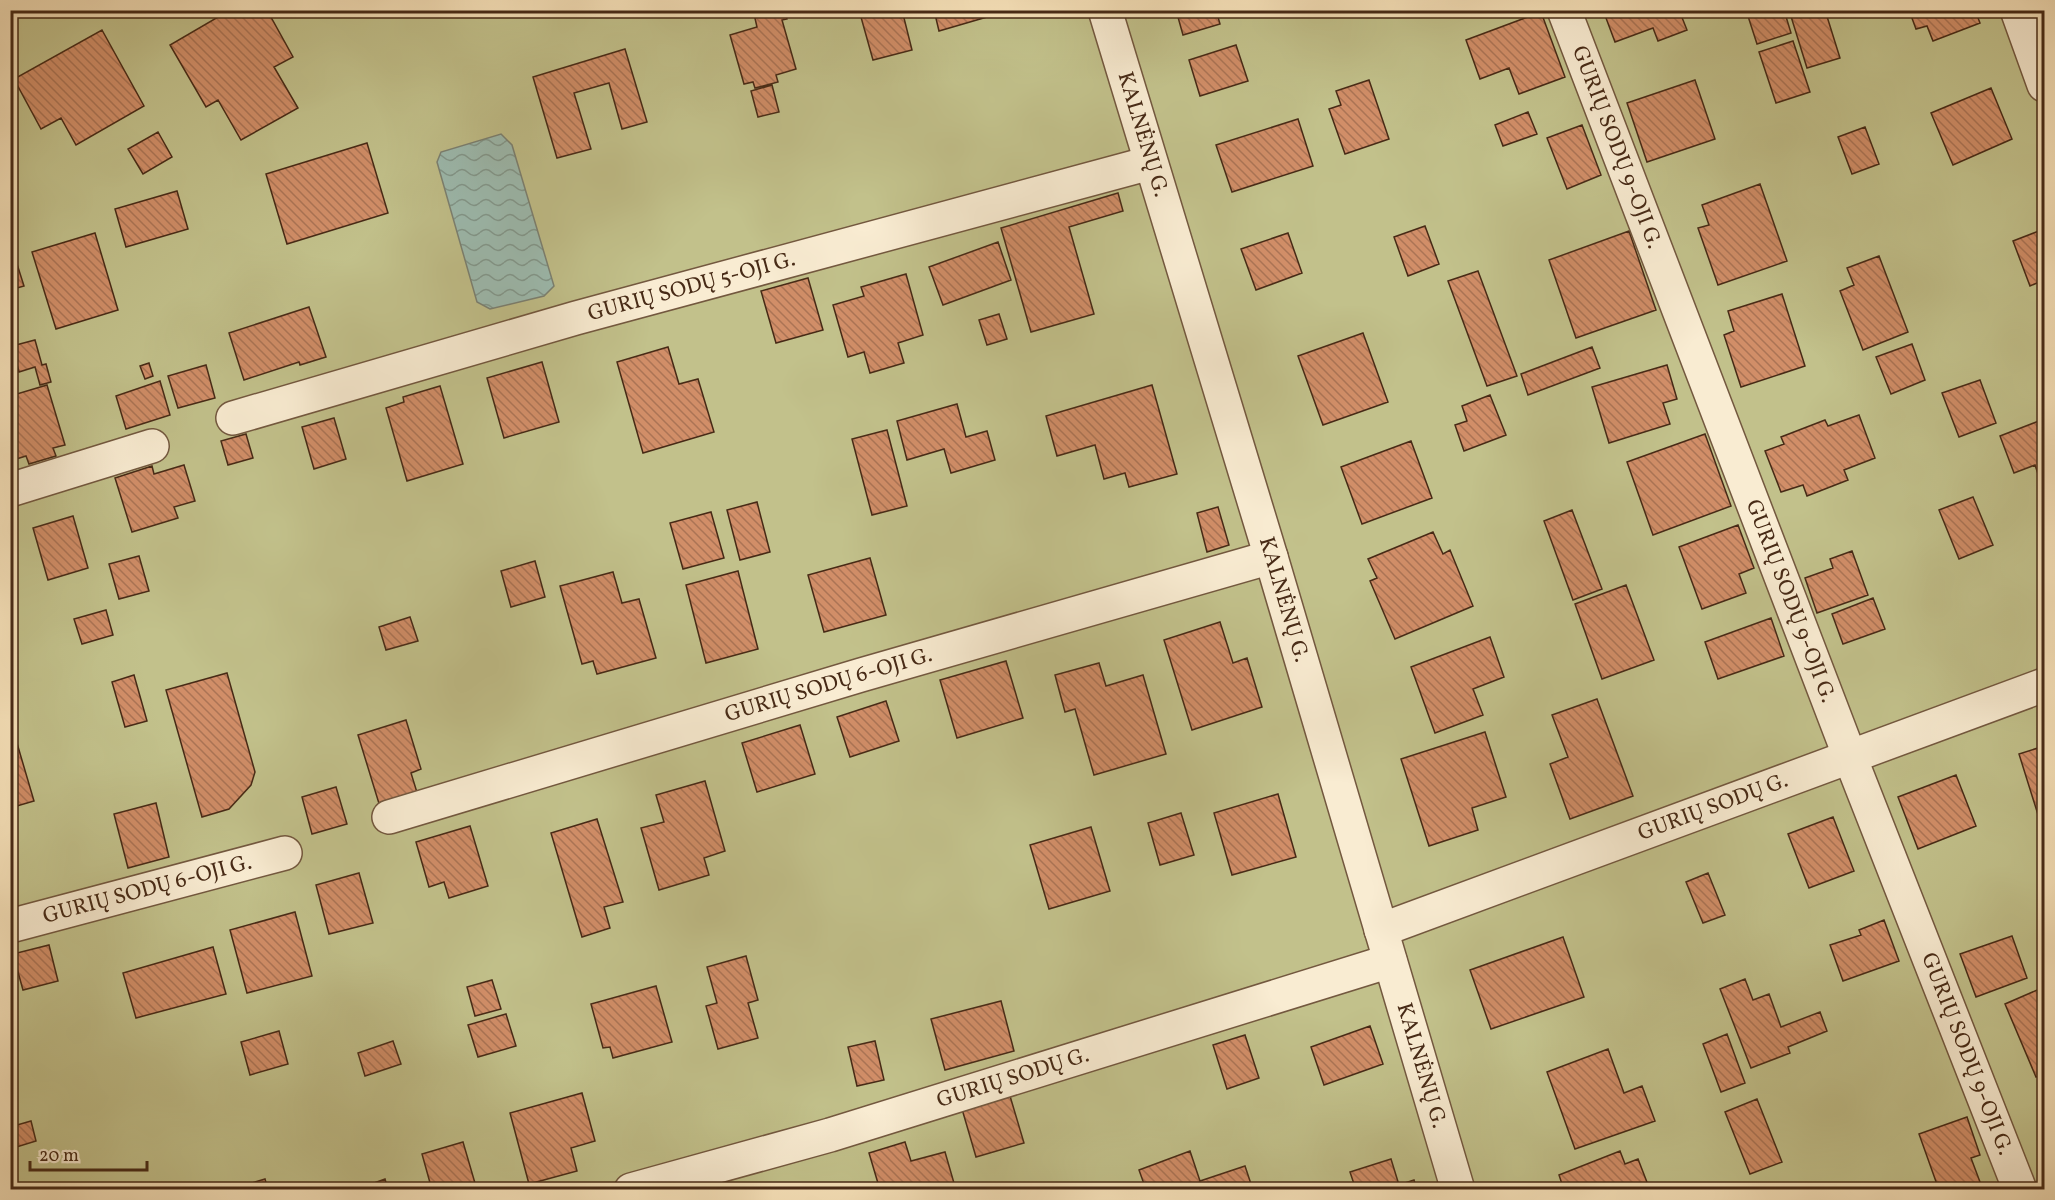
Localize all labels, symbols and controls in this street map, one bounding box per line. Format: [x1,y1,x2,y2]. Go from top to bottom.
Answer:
street label: GURIŲ SODŲ 9-OJI G. [1564,41,1670,253]
street label: KALNĖNŲ G. [1109,68,1176,201]
street label: GURIŲ SODŲ 5-OJI G. [584,244,799,330]
street label: GURIŲ SODŲ 9-OJI G. [1737,495,1843,707]
street label: KALNĖNŲ G. [1250,533,1317,666]
street label: GURIŲ SODŲ 6-OJI G. [721,640,936,731]
street label: GURIŲ SODŲ G. [1634,765,1793,849]
street label: GURIŲ SODŲ 6-OJI G. [39,847,255,932]
street label: GURIŲ SODŲ 9-OJI G. [1913,948,2020,1160]
street label: KALNĖNŲ G. [1388,999,1454,1132]
street label: GURIŲ SODŲ G. [933,1040,1093,1116]
scale bar [30,1134,147,1172]
text: 20 m [39,1144,79,1169]

